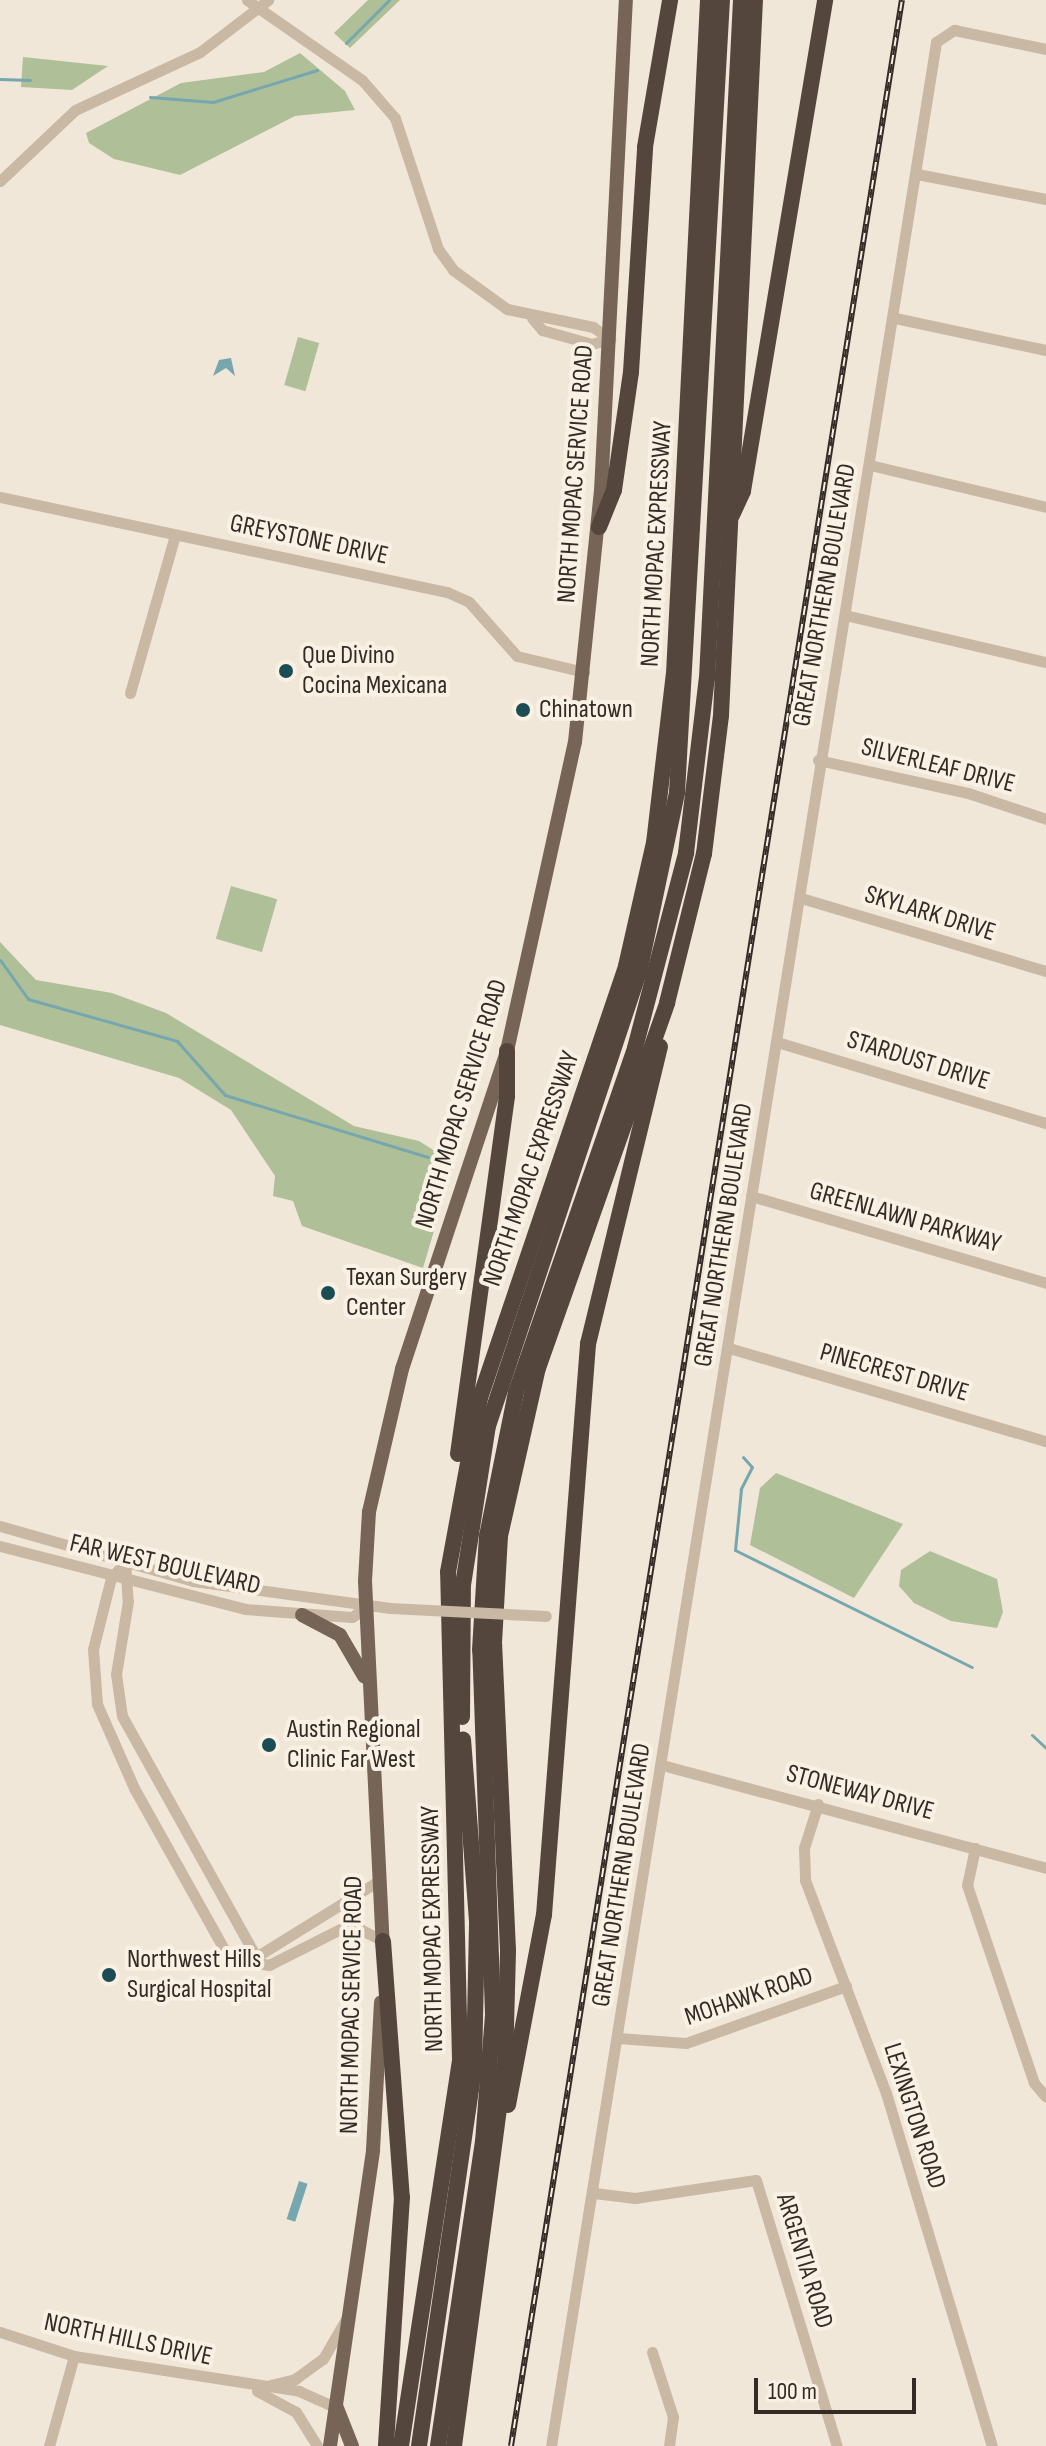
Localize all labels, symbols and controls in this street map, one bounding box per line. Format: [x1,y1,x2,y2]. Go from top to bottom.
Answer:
street label: NORTH MOPAC SERVICE ROAD [551,344,601,604]
street label: NORTH MOPAC EXPRESSWAY [635,420,679,668]
street label: GREAT NORTHERN BOULEVARD [787,461,863,729]
street label: GREYSTONE DRIVE [227,508,391,572]
place label: Que Divino Cocina Mexicana [302,640,447,702]
marker: Que Divino Cocina Mexicana [277,662,295,680]
place label: Chinatown [539,694,633,726]
marker: Chinatown [514,701,532,719]
street label: SILVERLEAF DRIVE [858,732,1018,800]
street label: SKYLARK DRIVE [861,879,999,949]
street label: NORTH MOPAC SERVICE ROAD [409,976,515,1232]
street label: STARDUST DRIVE [843,1025,993,1097]
street label: NORTH MOPAC EXPRESSWAY [477,1047,587,1291]
street label: GREAT NORTHERN BOULEVARD [688,1101,760,1369]
street label: GREENLAWN PARKWAY [806,1176,1004,1260]
place label: Texan Surgery Center [346,1262,467,1324]
marker: Texan Surgery Center [317,1282,339,1304]
street label: PINECREST DRIVE [816,1337,972,1409]
street label: FAR WEST BOULEVARD [67,1528,263,1602]
place label: Austin Regional Clinic Far West [287,1714,420,1776]
marker: Austin Regional Clinic Far West [258,1734,280,1756]
street label: GREAT NORTHERN BOULEVARD [586,1741,658,2009]
street label: STONEWAY DRIVE [783,1758,937,1828]
street label: NORTH MOPAC EXPRESSWAY [415,1806,451,2052]
street label: NORTH MOPAC SERVICE ROAD [334,1876,370,2134]
place label: Northwest Hills Surgical Hospital [127,1944,272,2006]
street label: MOHAWK ROAD [681,1961,817,2033]
marker: Northwest Hills Surgical Hospital [98,1964,120,1986]
street label: LEXINGTON ROAD [876,2039,952,2193]
street label: ARGENTIA ROAD [769,2190,839,2332]
street label: NORTH HILLS DRIVE [41,2307,215,2373]
scale bar [758,2362,920,2412]
text: 100 m [768,2377,817,2406]

